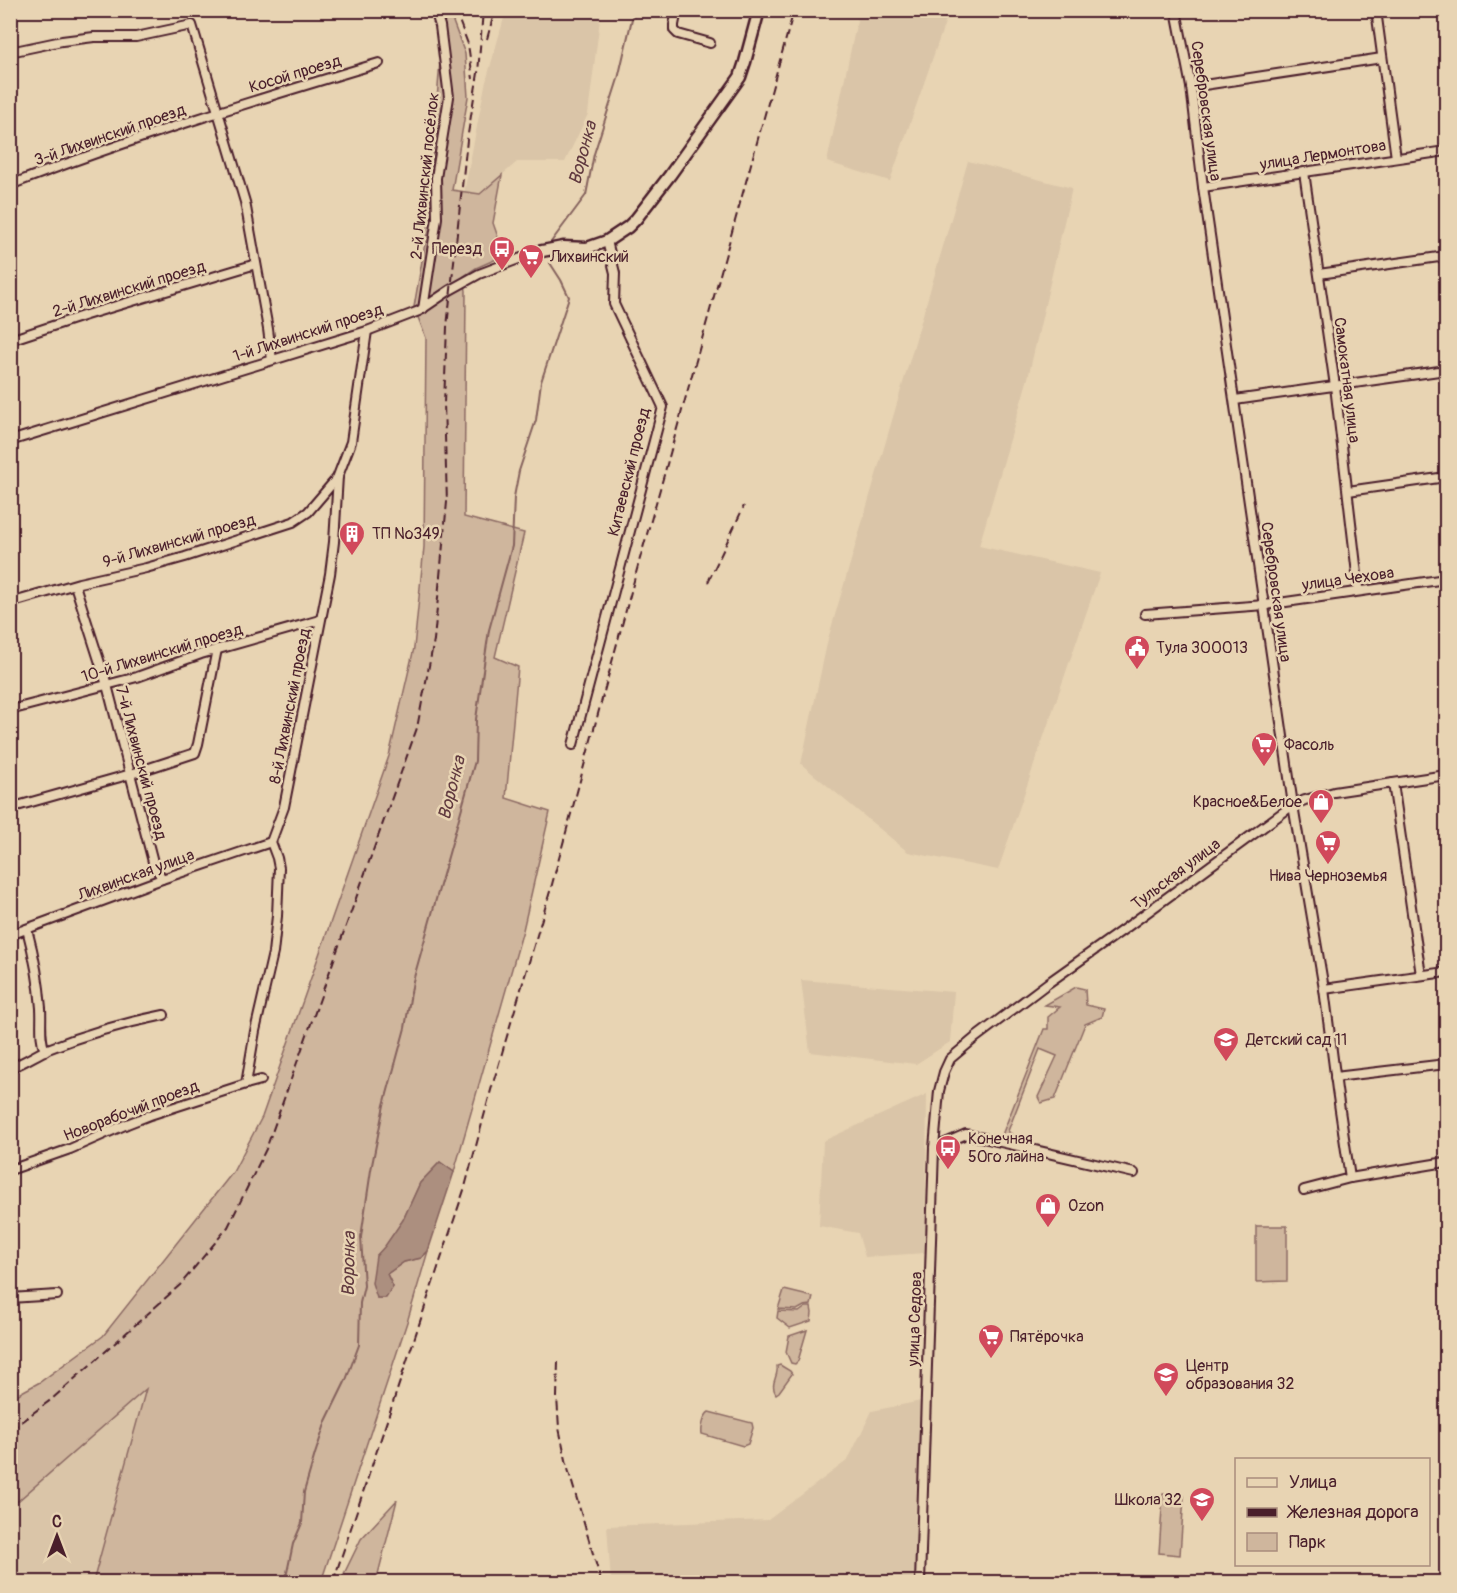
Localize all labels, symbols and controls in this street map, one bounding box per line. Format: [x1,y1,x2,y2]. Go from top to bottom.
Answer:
street label: Серебровская улица [1186,40,1226,182]
street label: Косой проезд [247,50,344,97]
street label: 2-й Лихвинский посёлок [406,91,444,261]
street label: 3-й Лихвинский проезд [32,100,189,170]
water label: Воронка [564,117,603,187]
street label: улица Лермонтова [1258,135,1387,175]
bus stop icon: Перезд [487,234,517,272]
place label: Перезд [432,239,482,259]
supermarket icon: Лихвинский [516,242,546,280]
place label: Лихвинский [549,247,629,267]
street label: 2-й Лихвинский проезд [50,256,208,322]
street label: 1-й Лихвинский проезд [231,299,386,367]
street label: Самокатная улица [1329,316,1365,444]
street label: Китаевский проезд [603,405,655,538]
street label: 9-й Лихвинский проезд [100,509,258,572]
building icon: ТП №349 [337,519,367,557]
street label: Серебровская улица [1256,521,1296,663]
place label: ТП №349 [372,524,440,544]
street label: улица Чехова [1300,563,1395,595]
street label: 10-й Лихвинский проезд [79,619,245,687]
street label: 8-й Лихвинский проезд [265,626,315,785]
public building icon: Тула 300013 [1122,633,1152,671]
place label: Тула 300013 [1156,638,1248,658]
street label: 7-й Лихвинский проезд [111,684,171,842]
supermarket icon: Фасоль [1249,730,1279,768]
place label: Фасоль [1284,735,1335,755]
water label: Воронка [433,752,471,822]
shop icon: Красное&Белое [1306,787,1336,825]
place label: Красное&Белое [1193,792,1302,812]
supermarket icon: Нива Черноземья [1313,828,1343,866]
street label: Тульская улица [1128,834,1224,914]
street label: Лихвинская улица [74,845,197,906]
place label: Нива Черноземья [1269,866,1387,886]
school or university icon: Детский сад 11 [1211,1025,1241,1063]
place label: Детский сад 11 [1245,1030,1347,1050]
street label: Новорабочий проезд [61,1076,202,1146]
place label: Конечная 50го лайна [968,1129,1044,1167]
bus stop icon: Конечная 50го лайна [933,1133,963,1171]
shop icon: Ozon [1033,1191,1063,1229]
place label: Ozon [1068,1196,1104,1216]
water label: Воронка [337,1230,361,1297]
street label: улица Седова [903,1271,927,1368]
supermarket icon: Пятёрочка [976,1322,1006,1360]
place label: Пятёрочка [1010,1327,1084,1347]
place label: Центр образования 32 [1186,1356,1294,1394]
school or university icon: Центр образования 32 [1151,1360,1181,1398]
legend [1235,1458,1430,1566]
text: Улица [1289,1471,1337,1494]
school or university icon: Школа 32 [1187,1485,1217,1523]
place label: Школа 32 [1115,1490,1182,1510]
text: Железная дорога [1286,1501,1419,1524]
north arrow [27,1506,87,1566]
text: С [52,1512,62,1532]
text: Парк [1289,1531,1326,1554]

